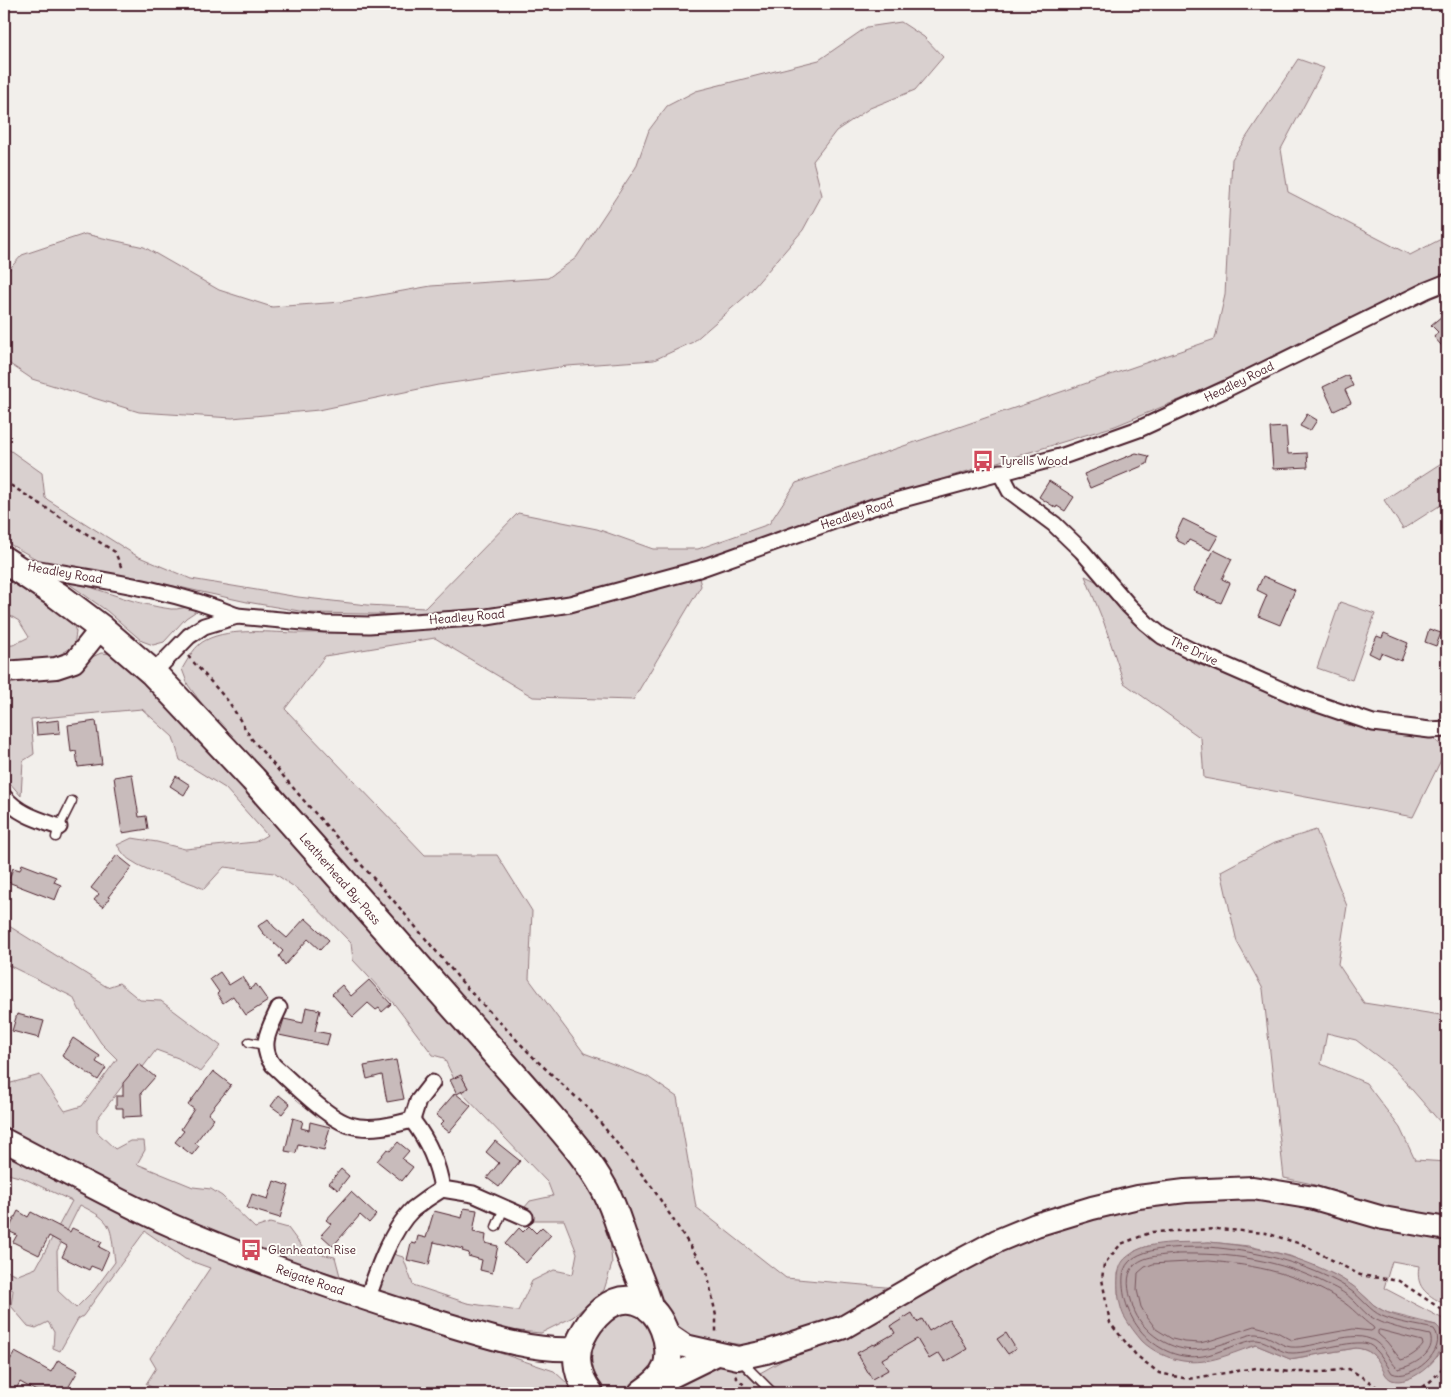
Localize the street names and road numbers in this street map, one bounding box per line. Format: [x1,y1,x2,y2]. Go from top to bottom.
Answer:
street label: Headley Road [1201,358,1276,405]
street label: Headley Road [818,495,895,532]
street label: Headley Road [26,559,104,586]
street label: Headley Road [429,606,505,627]
street label: The Drive [1168,633,1220,668]
street label: Leatherhead By-Pass [297,830,384,927]
street label: Reigate Road [274,1261,346,1298]

